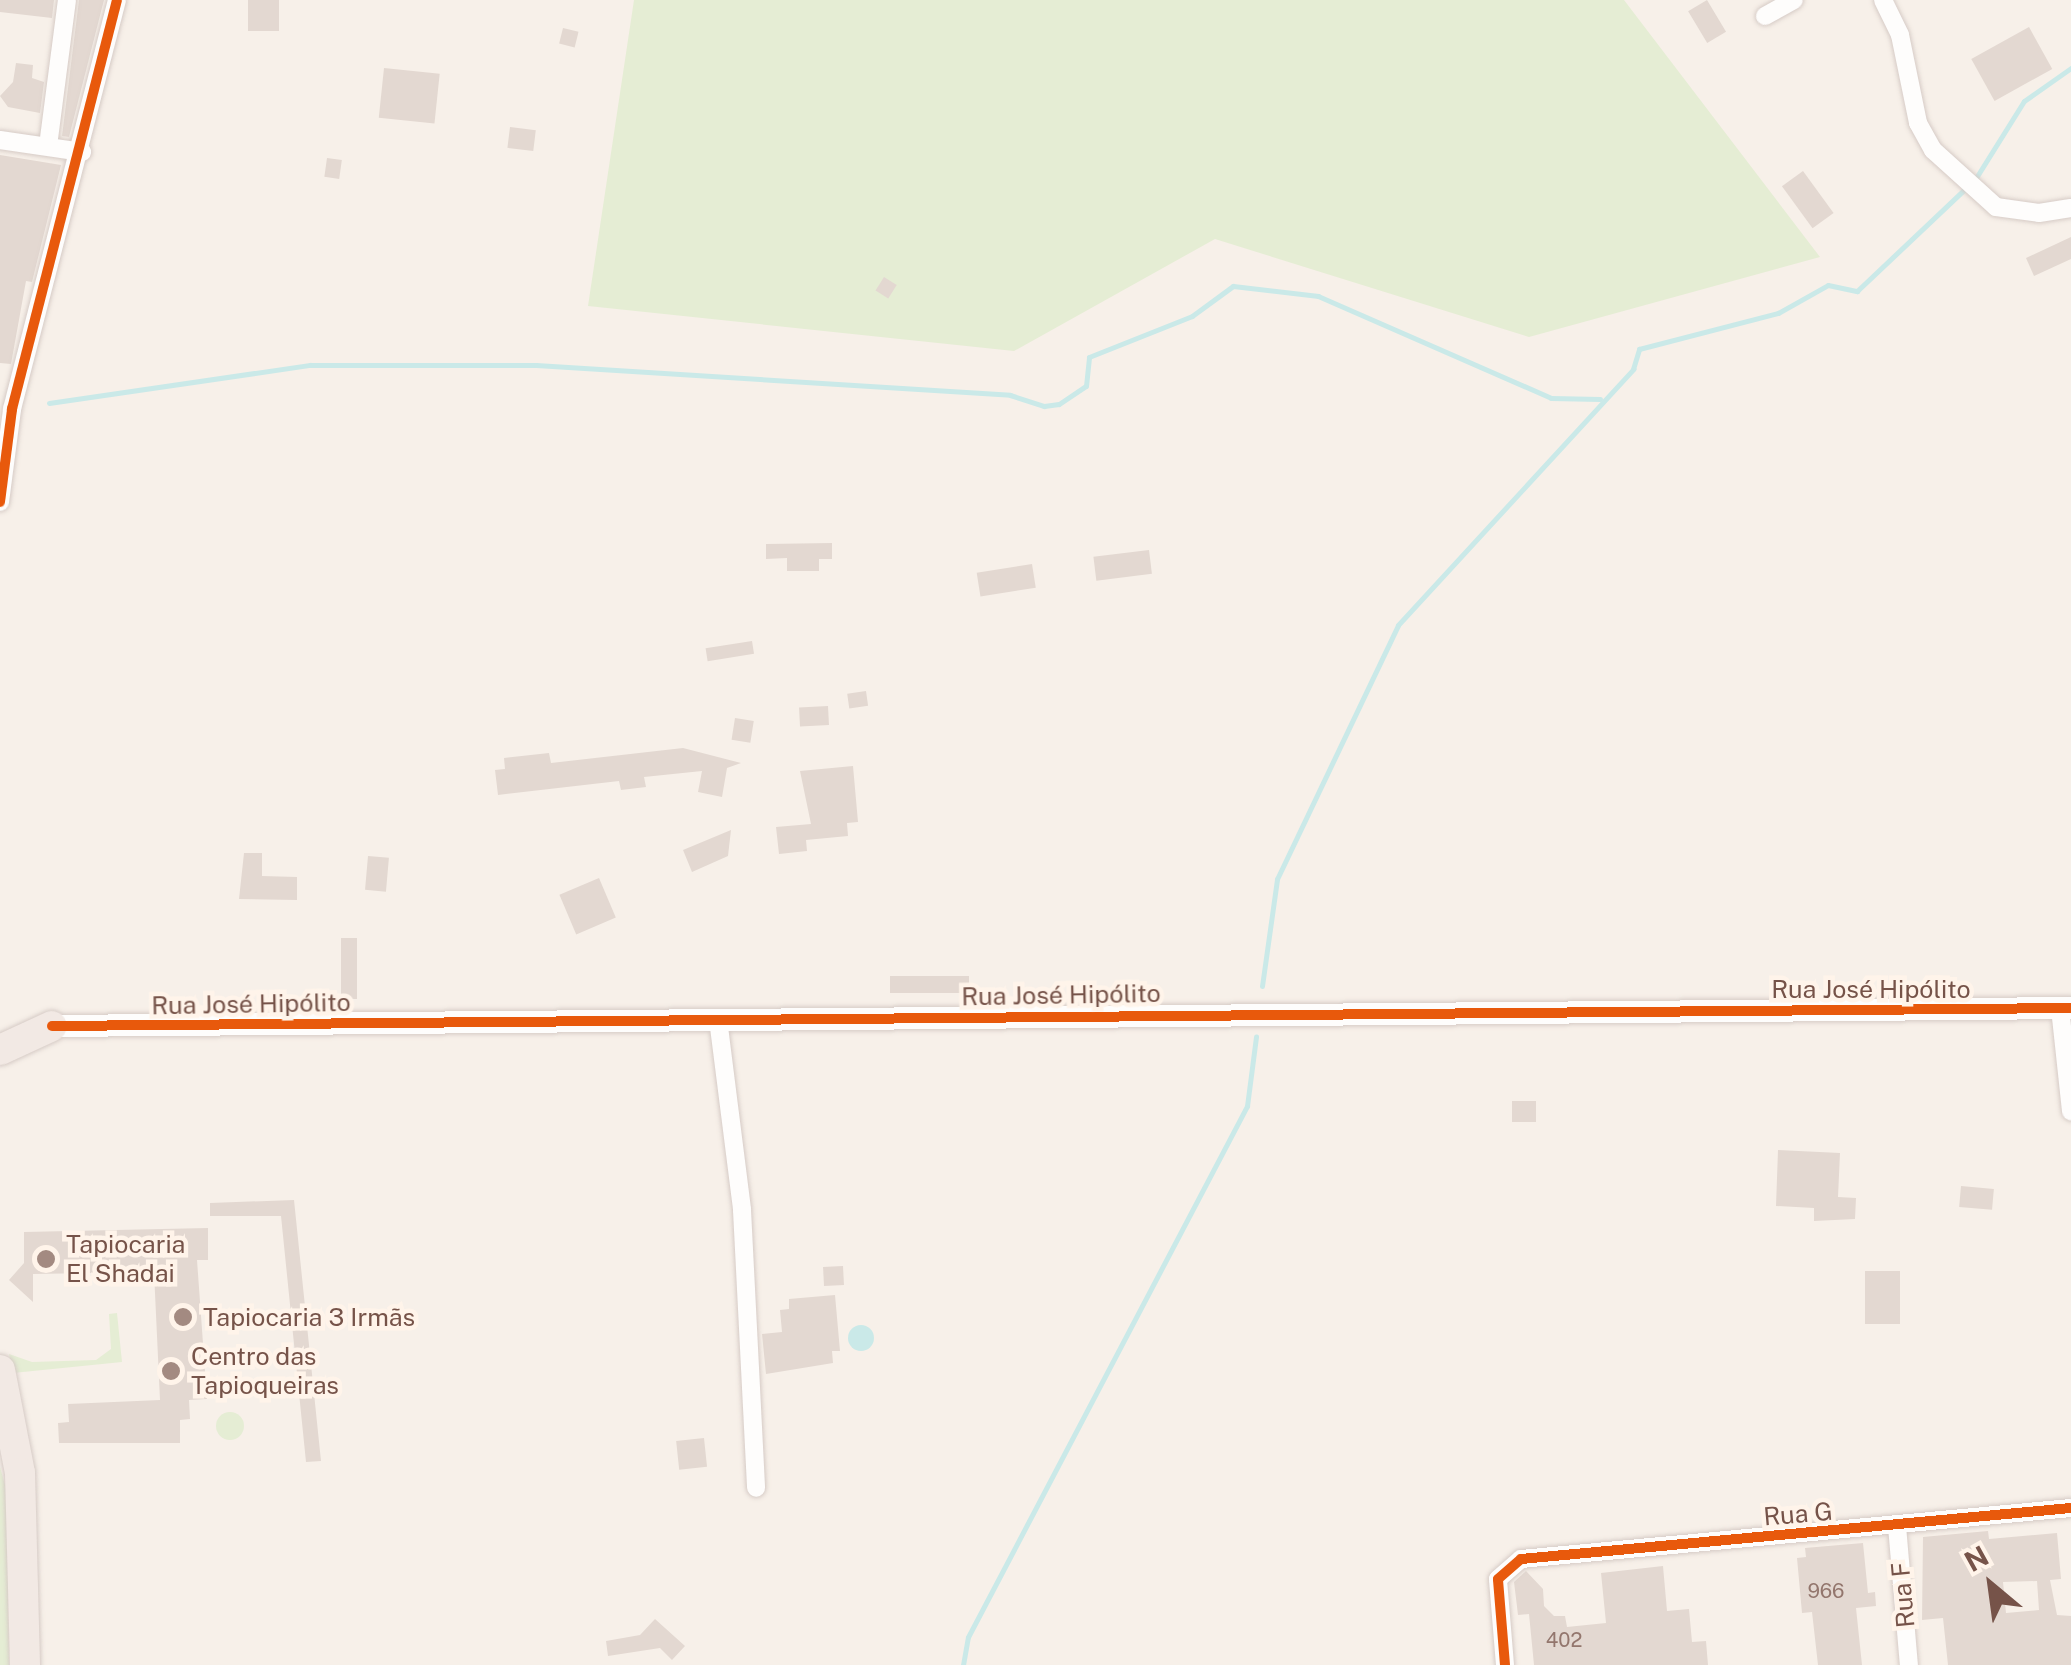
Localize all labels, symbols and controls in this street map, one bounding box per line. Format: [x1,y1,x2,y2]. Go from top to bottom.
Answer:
street label: Rua José Hipólito [1771,974,1971,1004]
street label: Rua José Hipólito [961,978,1161,1012]
street label: Rua José Hipólito [151,987,351,1021]
place label: Tapiocaria El Shadai [66,1230,185,1289]
marker: Tapiocaria El Shadai [35,1248,57,1270]
place label: Tapiocaria 3 Irmãs [203,1302,415,1332]
marker: Tapiocaria 3 Irmãs [172,1306,194,1328]
place label: Centro das Tapioqueiras [191,1342,339,1401]
marker: Centro das Tapioqueiras [160,1360,182,1382]
street label: Rua G [1762,1496,1834,1532]
north arrow [1941,1535,2041,1635]
text: N [1959,1539,1994,1578]
street label: Rua F [1885,1561,1921,1629]
house number: 966 [1807,1579,1845,1603]
house number: 402 [1546,1628,1582,1652]

